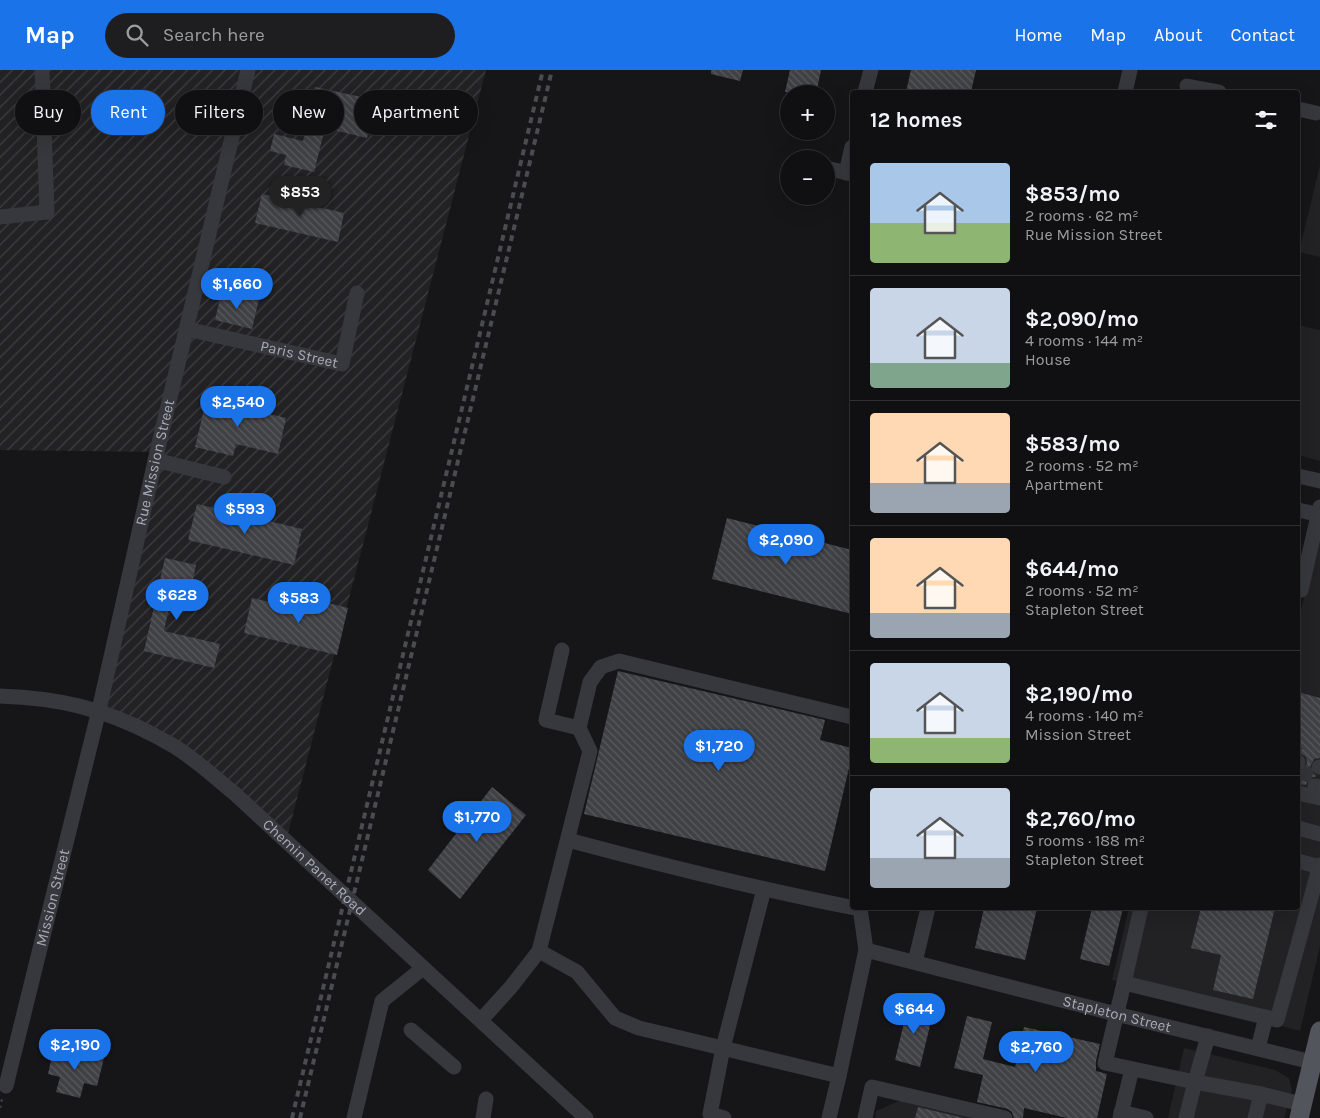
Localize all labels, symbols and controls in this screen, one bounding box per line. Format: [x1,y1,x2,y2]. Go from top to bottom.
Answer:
search box [105,13,455,58]
text: Map [25,21,75,49]
icon: search [123,21,151,49]
text: Search here [163,24,265,46]
text: Home [1014,24,1062,46]
text: Map [1090,24,1126,46]
text: About [1154,24,1203,46]
text: Contact [1231,24,1295,46]
map controls [780,85,835,205]
button: + [780,85,835,140]
chip: Buy [15,90,81,135]
chip: Rent [91,90,165,135]
chip: Filters [175,90,263,135]
chip: New [273,90,344,135]
chip: Apartment [354,90,478,135]
icon: filters [1252,106,1280,134]
text: 12 homes [870,108,963,132]
button: − [780,150,835,205]
pin: $853 [270,176,330,218]
text: $853 [280,182,320,201]
text: $853/mo [1025,182,1120,206]
icon: home [910,183,970,243]
text: 2 rooms · 62 m² [1025,206,1139,225]
text: Rue Mission Street [1025,225,1163,244]
pin: $1,660 [196,268,278,310]
text: $1,660 [212,274,262,293]
text: $2,090/mo [1025,307,1139,331]
icon: home [910,308,970,368]
text: 4 rooms · 144 m² [1025,331,1143,350]
street label: Paris Street [259,337,340,372]
text: House [1025,350,1071,369]
pin: $2,540 [197,386,279,428]
text: $2,540 [211,392,265,411]
street label: Rue Mission Street [132,397,178,527]
text: $583/mo [1025,432,1120,456]
icon: home [910,433,970,493]
text: 2 rooms · 52 m² [1025,456,1139,475]
text: Apartment [1025,475,1103,494]
pin: $593 [215,492,275,535]
text: $593 [225,499,265,518]
pin: $2,090 [745,524,827,566]
text: $2,090 [759,530,813,549]
text: $644/mo [1025,557,1119,581]
icon: home [910,558,970,618]
pin: $628 [147,578,207,621]
text: 2 rooms · 52 m² [1025,581,1139,600]
pin: $583 [269,582,329,624]
text: $628 [157,585,197,604]
text: $583 [279,588,319,607]
text: Stapleton Street [1025,600,1144,619]
text: $2,190/mo [1025,682,1133,706]
icon: home [910,683,970,743]
text: 4 rooms · 140 m² [1025,706,1144,725]
text: Mission Street [1025,725,1131,744]
pin: $1,720 [678,730,760,772]
text: $1,720 [695,736,743,755]
pin: $1,770 [436,800,518,843]
text: $1,770 [454,807,500,826]
text: $2,760/mo [1025,807,1136,831]
icon: home [910,808,970,868]
street label: Chemin Panet Road [259,815,370,919]
text: 5 rooms · 188 m² [1025,831,1145,850]
street label: Mission Street [32,847,73,948]
text: Stapleton Street [1025,850,1144,869]
pin: $644 [884,992,944,1035]
street label: Stapleton Street [1061,992,1173,1036]
text: $644 [894,999,934,1018]
pin: $2,190 [34,1028,116,1071]
pin: $2,760 [995,1030,1077,1073]
text: $2,190 [50,1035,100,1054]
text: $2,760 [1010,1037,1062,1056]

